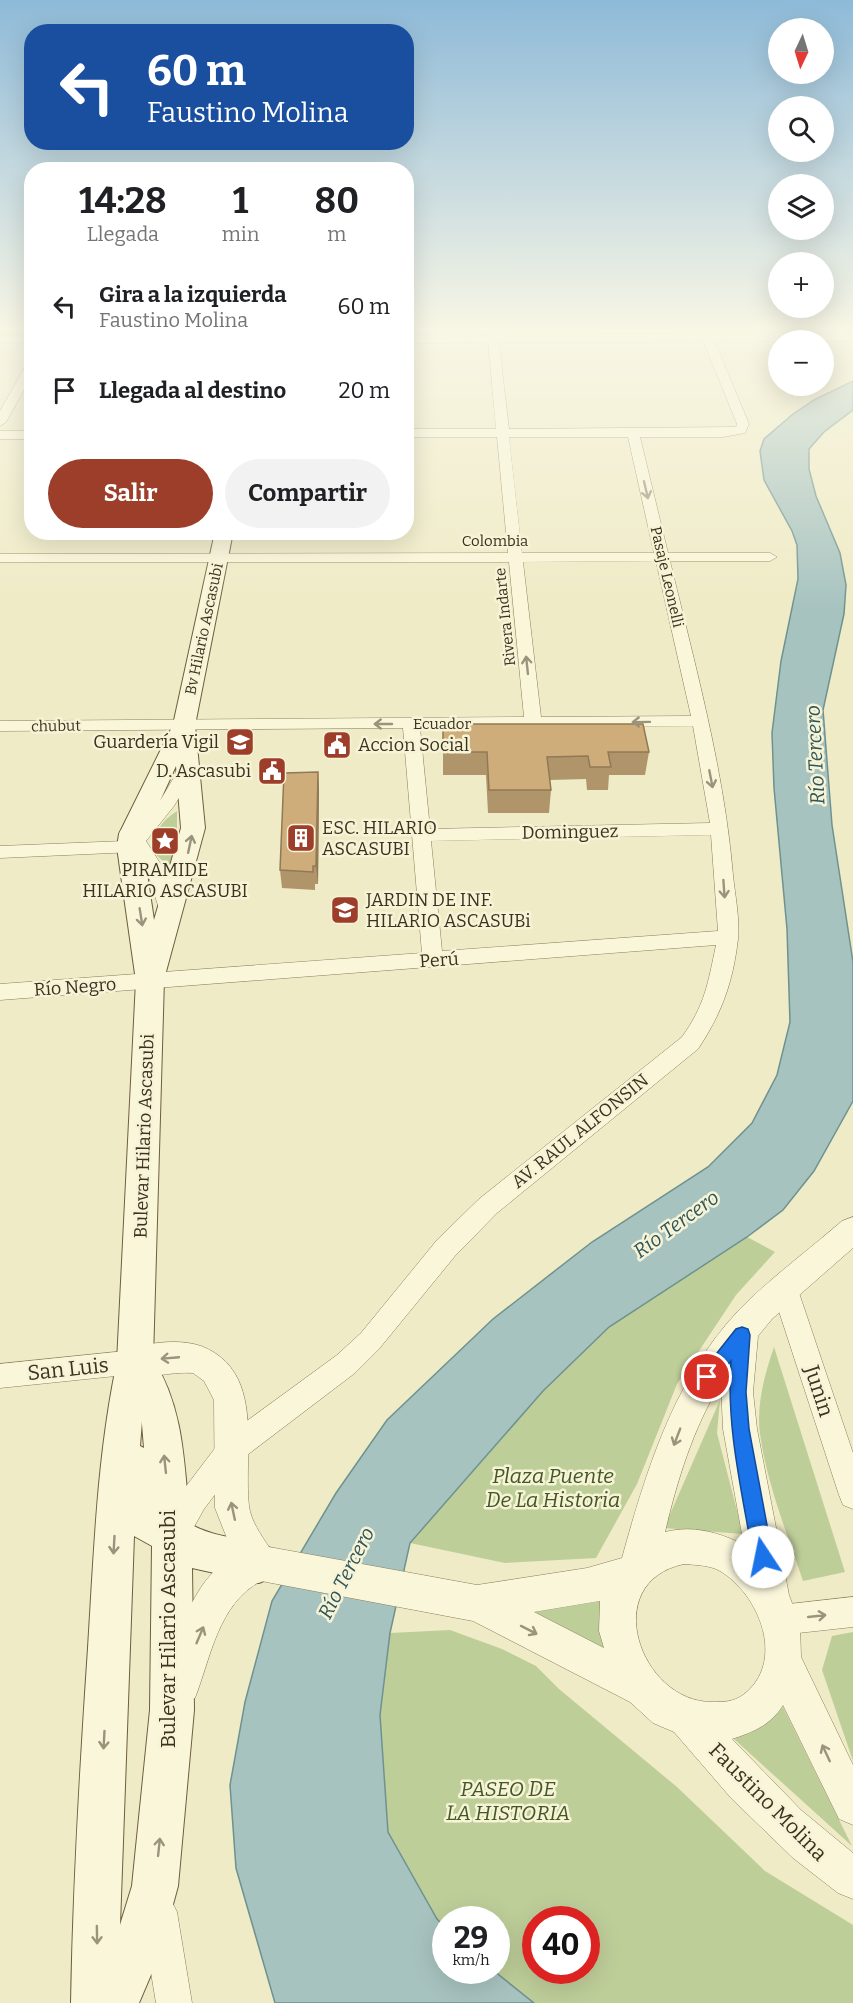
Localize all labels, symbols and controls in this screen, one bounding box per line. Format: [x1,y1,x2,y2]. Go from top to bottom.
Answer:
north arrow [768,18,834,84]
map controls [768,18,834,396]
text: 60 m [147,46,246,96]
icon: left [48,48,126,126]
button: search [768,96,834,162]
text: Faustino Molina [147,97,348,129]
button: layers [768,174,834,240]
text: 14:28 [79,179,167,223]
text: 1 [233,179,248,223]
text: 80 [314,179,359,223]
text: Llegada [87,222,159,246]
text: min [222,222,259,246]
text: m [327,222,346,246]
button: + [768,252,834,318]
text: Gira a la izquierda [99,281,287,308]
icon: left [48,290,81,323]
text: 60 m [338,293,390,320]
text: Faustino Molina [99,308,248,332]
button: − [768,330,834,396]
icon: arrive [48,374,81,407]
text: Llegada al destino [99,377,286,404]
text: 20 m [339,377,390,404]
button: Salir [48,459,213,528]
button: Compartir [225,459,390,528]
one-way arrow [641,480,653,499]
street label: Pasaje Leonelli [647,525,687,630]
street label: Colombia [462,532,528,550]
street label: Bv Hilario Ascasubi [181,561,227,697]
street label: Rivera Indarte [491,567,519,667]
one-way arrow [521,656,532,676]
water label: Río Tercero [800,705,830,805]
street label: Ecuador [413,715,471,733]
one-way arrow [632,716,652,728]
street label: chubut [31,717,81,735]
one-way arrow [374,718,394,730]
school or university icon: Guardería Vigil [224,726,256,758]
public building icon: Accion Social [321,729,353,761]
place label: Guardería Vigil [93,731,219,753]
place label: Accion Social [358,734,469,756]
public building icon: D. Ascasubi [256,755,288,787]
place label: D. Ascasubi [156,760,251,782]
one-way arrow [706,768,717,788]
place label: ESC. HILARIO ASCASUBI [322,817,437,860]
street label: Dominguez [521,820,619,844]
building icon: ESC. HILARIO ASCASUBI [285,822,317,854]
place icon: PIRAMIDE HILARIO ASCASUBI [149,825,181,857]
one-way arrow [185,835,196,854]
place label: PIRAMIDE HILARIO ASCASUBI [82,859,248,902]
one-way arrow [719,878,730,898]
place label: JARDIN DE INF. HILARIO ASCASUBi [365,889,531,932]
school or university icon: JARDIN DE INF. HILARIO ASCASUBi [329,894,361,926]
one-way arrow [135,907,146,927]
street label: Perú [419,948,459,972]
street label: Río Negro [33,973,117,1001]
street label: Bulevar Hilario Ascasubi [129,1033,159,1239]
street label: AV. RAUL ALFONSIN [507,1069,653,1193]
water label: Río Tercero [629,1185,723,1263]
pin [681,1351,732,1402]
street label: San Luis [26,1352,110,1386]
one-way arrow [161,1352,180,1363]
icon: arrive [690,1360,723,1393]
street label: Junin [798,1361,839,1420]
one-way arrow [671,1427,682,1445]
one-way arrow [159,1454,170,1474]
park label: Plaza Puente De La Historia [486,1463,620,1513]
one-way arrow [227,1502,239,1521]
street label: Bulevar Hilario Ascasubi [155,1510,181,1748]
water label: Río Tercero [313,1523,379,1623]
position arrow [731,1525,795,1589]
one-way arrow [108,1534,119,1554]
one-way arrow [806,1610,826,1621]
one-way arrow [519,1625,537,1636]
one-way arrow [195,1627,206,1645]
one-way arrow [99,1729,110,1749]
street label: Faustino Molina [703,1737,833,1867]
one-way arrow [819,1745,831,1763]
park label: PASEO DE LA HISTORIA [446,1776,570,1826]
one-way arrow [154,1837,165,1857]
speed limit sign: 40 [522,1906,600,1984]
text: 29 [454,1920,488,1956]
one-way arrow [91,1924,103,1944]
text: km/h [452,1951,490,1969]

